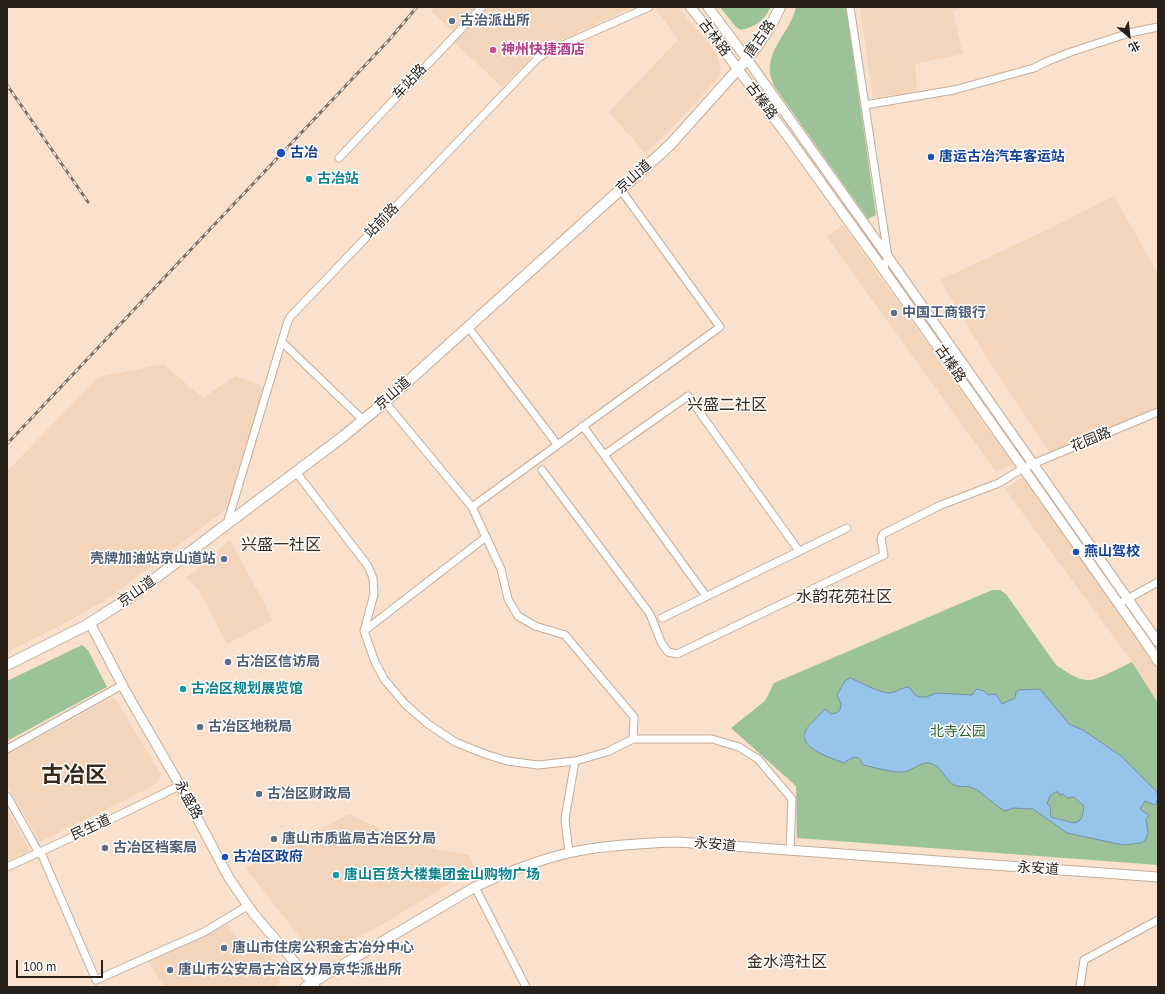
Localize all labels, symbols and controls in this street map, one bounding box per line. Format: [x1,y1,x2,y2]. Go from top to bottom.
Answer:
place label: 古治派出所 [460,13,530,29]
marker: 古治派出所 [447,16,457,26]
street label: 古林路 [695,16,733,60]
north arrow [1109,16,1149,56]
street label: 唐古路 [741,17,779,61]
text: 北 [1127,39,1142,54]
place label: 神州快捷酒店 [501,42,585,58]
marker: 神州快捷酒店 [488,45,498,55]
street label: 车站路 [390,61,430,103]
street label: 古榛路 [742,79,780,123]
place label: 古冶 [290,145,318,161]
marker: 古冶 [275,147,287,159]
place label: 唐运古冶汽车客运站 [939,149,1065,165]
marker: 唐运古冶汽车客运站 [926,152,936,162]
street label: 京山道 [613,157,655,197]
place label: 古冶站 [317,171,359,187]
marker: 古冶站 [304,174,314,184]
street label: 站前路 [361,200,403,242]
place label: 中国工商银行 [902,305,986,321]
marker: 中国工商银行 [889,308,899,318]
street label: 古榛路 [931,342,969,386]
street label: 京山道 [372,374,414,414]
district label: 兴盛二社区 [687,396,767,416]
street label: 花园路 [1068,424,1114,456]
district label: 兴盛一社区 [241,536,321,556]
place label: 燕山驾校 [1084,544,1140,560]
marker: 燕山驾校 [1071,547,1081,557]
place label: 壳牌加油站京山道站 [90,551,216,567]
marker: 壳牌加油站京山道站 [219,554,229,564]
street label: 京山道 [115,573,159,611]
district label: 水韵花苑社区 [796,588,892,608]
place label: 古冶区信访局 [236,654,320,670]
marker: 古冶区信访局 [223,657,233,667]
place label: 古冶区规划展览馆 [191,681,303,697]
marker: 古冶区规划展览馆 [178,684,188,694]
place label: 古冶区地税局 [208,719,292,735]
marker: 古冶区地税局 [195,722,205,732]
park label: 北寺公园 [930,724,986,740]
district label: 古冶区 [41,763,107,789]
street label: 永盛路 [171,778,205,822]
place label: 古冶区财政局 [267,786,351,802]
marker: 古冶区财政局 [254,789,264,799]
street label: 民生道 [68,812,114,844]
place label: 唐山市质监局古冶区分局 [282,831,436,847]
marker: 唐山市质监局古冶区分局 [269,834,279,844]
street label: 永安道 [693,835,737,855]
place label: 古冶区档案局 [113,840,197,856]
marker: 古冶区档案局 [100,843,110,853]
place label: 古冶区政府 [233,849,303,865]
marker: 古冶区政府 [220,852,230,862]
street label: 永安道 [1016,859,1060,879]
place label: 唐山百货大楼集团金山购物广场 [344,867,540,883]
marker: 唐山百货大楼集团金山购物广场 [331,870,341,880]
place label: 唐山市住房公积金古冶分中心 [232,940,414,956]
marker: 唐山市住房公积金古冶分中心 [219,943,229,953]
scale bar [18,952,105,978]
district label: 金水湾社区 [747,953,827,973]
text: 100 m [23,960,56,974]
place label: 唐山市公安局古冶区分局京华派出所 [178,962,402,978]
marker: 唐山市公安局古冶区分局京华派出所 [165,965,175,975]

